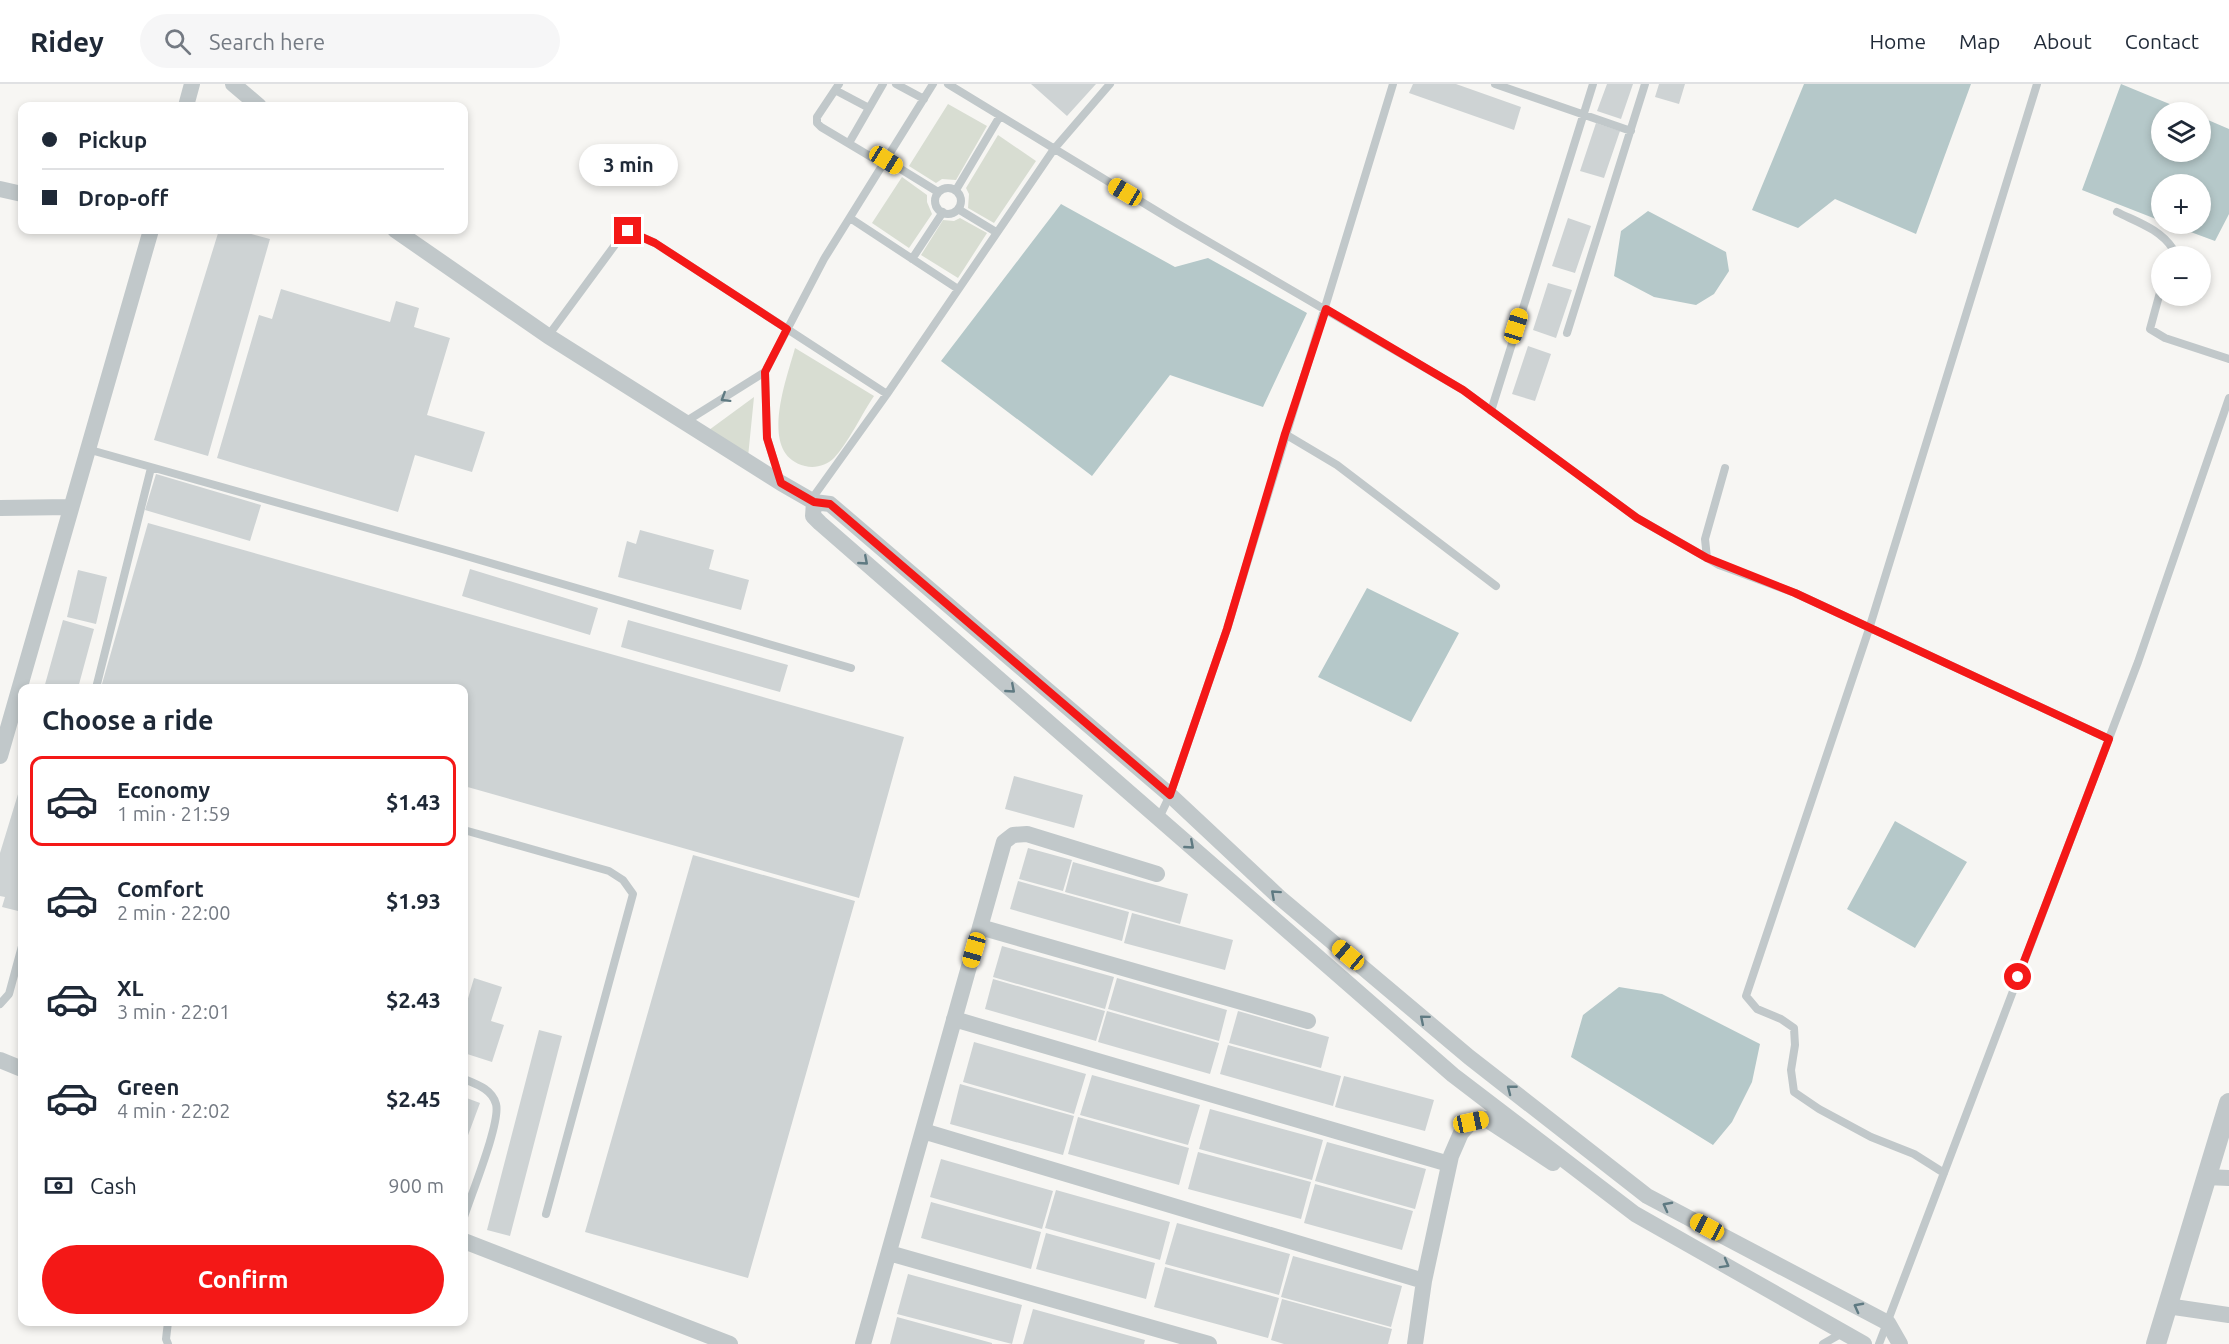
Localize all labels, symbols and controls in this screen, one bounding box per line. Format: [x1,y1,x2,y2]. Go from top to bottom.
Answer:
search box [140,14,560,68]
icon: search [161,25,194,58]
text: Ridey [30,26,104,57]
text: Search here [209,29,325,54]
text: Home [1869,29,1926,53]
text: Map [1959,29,2000,53]
text: About [2033,29,2092,53]
text: Contact [2125,29,2199,53]
map controls [2151,102,2211,306]
button: layers [2151,102,2211,162]
text: Pickup [78,127,147,152]
car [866,143,906,177]
callout: 3 min [578,144,678,186]
text: 3 min [603,153,654,176]
button: + [2151,174,2211,234]
car [1105,175,1145,209]
text: Drop-off [78,185,168,210]
route end [614,217,641,244]
button: − [2151,246,2211,306]
car [1502,306,1530,346]
one-way arrow [721,390,731,402]
one-way arrow [857,554,868,565]
one-way arrow [1004,682,1015,693]
text: Choose a ride [42,705,214,735]
icon: car [45,774,99,828]
text: Economy [117,777,210,802]
text: $1.43 [386,789,441,814]
text: 1 min · 21:59 [117,802,231,825]
one-way arrow [1183,838,1194,849]
icon: car [45,873,99,927]
text: Comfort [117,876,204,901]
text: $1.93 [386,888,441,913]
one-way arrow [1271,890,1282,901]
text: 2 min · 22:00 [117,901,231,924]
car [960,930,988,970]
car [1328,937,1368,973]
route start [2004,963,2031,990]
icon: car [45,972,99,1026]
text: XL [117,975,144,1000]
text: $2.43 [386,987,441,1012]
text: 3 min · 22:01 [117,1000,231,1023]
one-way arrow [1420,1016,1431,1027]
icon: car [45,1071,99,1125]
text: Green [117,1074,179,1099]
one-way arrow [1506,1085,1517,1096]
text: $2.45 [386,1086,441,1111]
text: 4 min · 22:02 [117,1099,231,1122]
car [1452,1109,1490,1135]
icon: cash [42,1169,75,1202]
text: Cash [90,1173,137,1198]
text: 900 m [388,1174,444,1197]
one-way arrow [1662,1202,1673,1213]
car [1687,1211,1727,1243]
button: Confirm [42,1245,444,1314]
one-way arrow [1718,1257,1729,1268]
one-way arrow [1853,1303,1864,1314]

